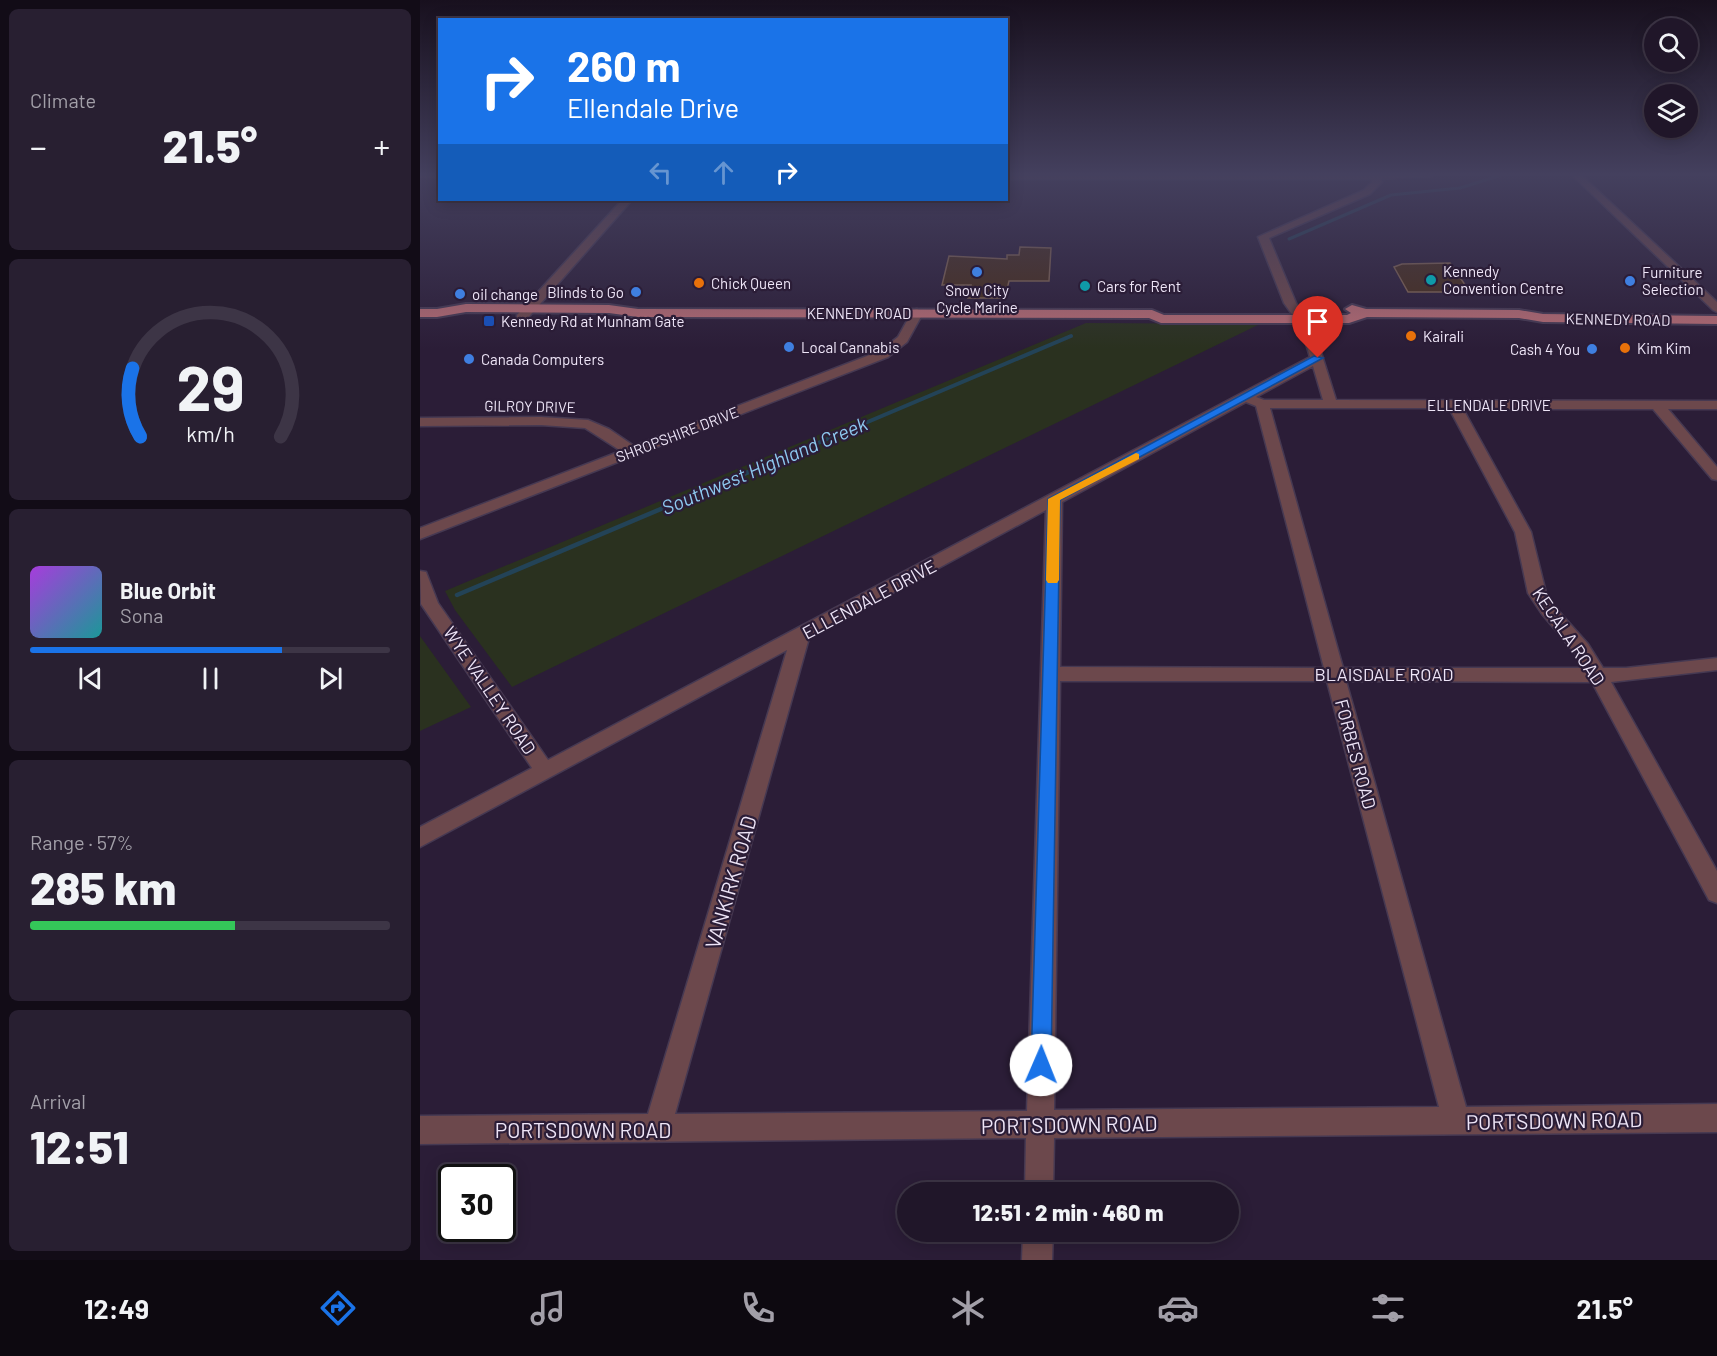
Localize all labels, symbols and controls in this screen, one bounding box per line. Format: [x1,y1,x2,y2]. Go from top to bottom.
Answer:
map controls [1644,18,1698,138]
button: search [1644,18,1698,72]
text: 260 m [567,40,680,90]
icon: right [468,42,546,120]
button: layers [1644,84,1698,138]
text: Climate [30,88,96,112]
text: Ellendale Drive [567,91,739,123]
text: 21.5° [163,118,257,172]
text: − [30,126,47,166]
text: + [374,126,390,166]
icon: left [644,156,677,189]
icon: ahead [707,156,740,189]
icon: right [770,156,803,189]
place label: Kennedy Convention Centre [1443,262,1564,297]
place label: Furniture Selection [1642,263,1704,298]
marker: Snow City Cycle Marine [970,265,984,279]
marker: Kennedy Convention Centre [1424,273,1438,287]
place label: Chick Queen [711,274,791,292]
marker: Furniture Selection [1623,274,1637,288]
marker: Chick Queen [692,276,706,290]
place label: Cars for Rent [1097,277,1181,295]
marker: Cars for Rent [1078,279,1092,293]
place label: Snow City Cycle Marine [936,281,1018,316]
place label: Blinds to Go [547,283,624,301]
place label: oil change [472,285,538,303]
marker: Blinds to Go [629,285,643,299]
marker: oil change [453,287,467,301]
pin [1292,296,1343,358]
street label: KENNEDY ROAD [807,304,911,322]
icon: arrive [1301,305,1334,338]
street label: KENNEDY ROAD [1566,309,1670,329]
place label: Kennedy Rd at Munham Gate [501,312,684,330]
marker: Kennedy Rd at Munham Gate [482,314,496,328]
place label: Kairali [1423,327,1464,345]
marker: Kairali [1404,329,1418,343]
place label: Local Cannabis [801,338,899,356]
place label: Kim Kim [1637,339,1691,357]
marker: Local Cannabis [782,340,796,354]
place label: Cash 4 You [1510,340,1580,358]
marker: Kim Kim [1618,341,1632,355]
marker: Cash 4 You [1585,342,1599,356]
text: 29 [176,349,244,423]
place label: Canada Computers [481,350,604,368]
marker: Canada Computers [462,352,476,366]
street label: GILROY DRIVE [484,396,576,416]
street label: ELLENDALE DRIVE [1427,396,1551,414]
street label: SHROPSHIRE DRIVE [613,402,741,466]
water label: Southwest Highland Creek [658,411,871,519]
text: km/h [186,421,234,446]
street label: ELLENDALE DRIVE [798,554,940,644]
text: Blue Orbit [120,577,216,603]
street label: KECALA ROAD [1528,583,1610,689]
text: Sona [120,603,164,627]
street label: WYE VALLEY ROAD [439,622,541,758]
icon: previous [74,662,107,695]
icon: pause [194,662,227,695]
icon: next [314,662,347,695]
street label: BLAISDALE ROAD [1315,663,1453,685]
street label: FORBES ROAD [1331,697,1381,811]
street label: VANKIRK ROAD [699,813,761,951]
text: Range · 57% [30,830,134,854]
text: 285 km [30,860,176,914]
position arrow [1009,1033,1073,1097]
text: Arrival [30,1089,86,1113]
street label: PORTSDOWN ROAD [1466,1106,1642,1134]
street label: PORTSDOWN ROAD [981,1110,1157,1138]
street label: PORTSDOWN ROAD [495,1117,671,1142]
text: 12:51 [30,1119,129,1173]
speed limit sign: 30 [438,1164,516,1242]
text: 12:51 · 2 min · 460 m [973,1199,1163,1225]
icon: directions [317,1287,359,1329]
icon: music [527,1287,569,1329]
icon: phone [737,1287,779,1329]
icon: climate [947,1287,989,1329]
icon: car [1157,1287,1199,1329]
icon: filters [1367,1287,1409,1329]
text: 12:49 [84,1292,149,1324]
text: 21.5° [1576,1292,1633,1324]

